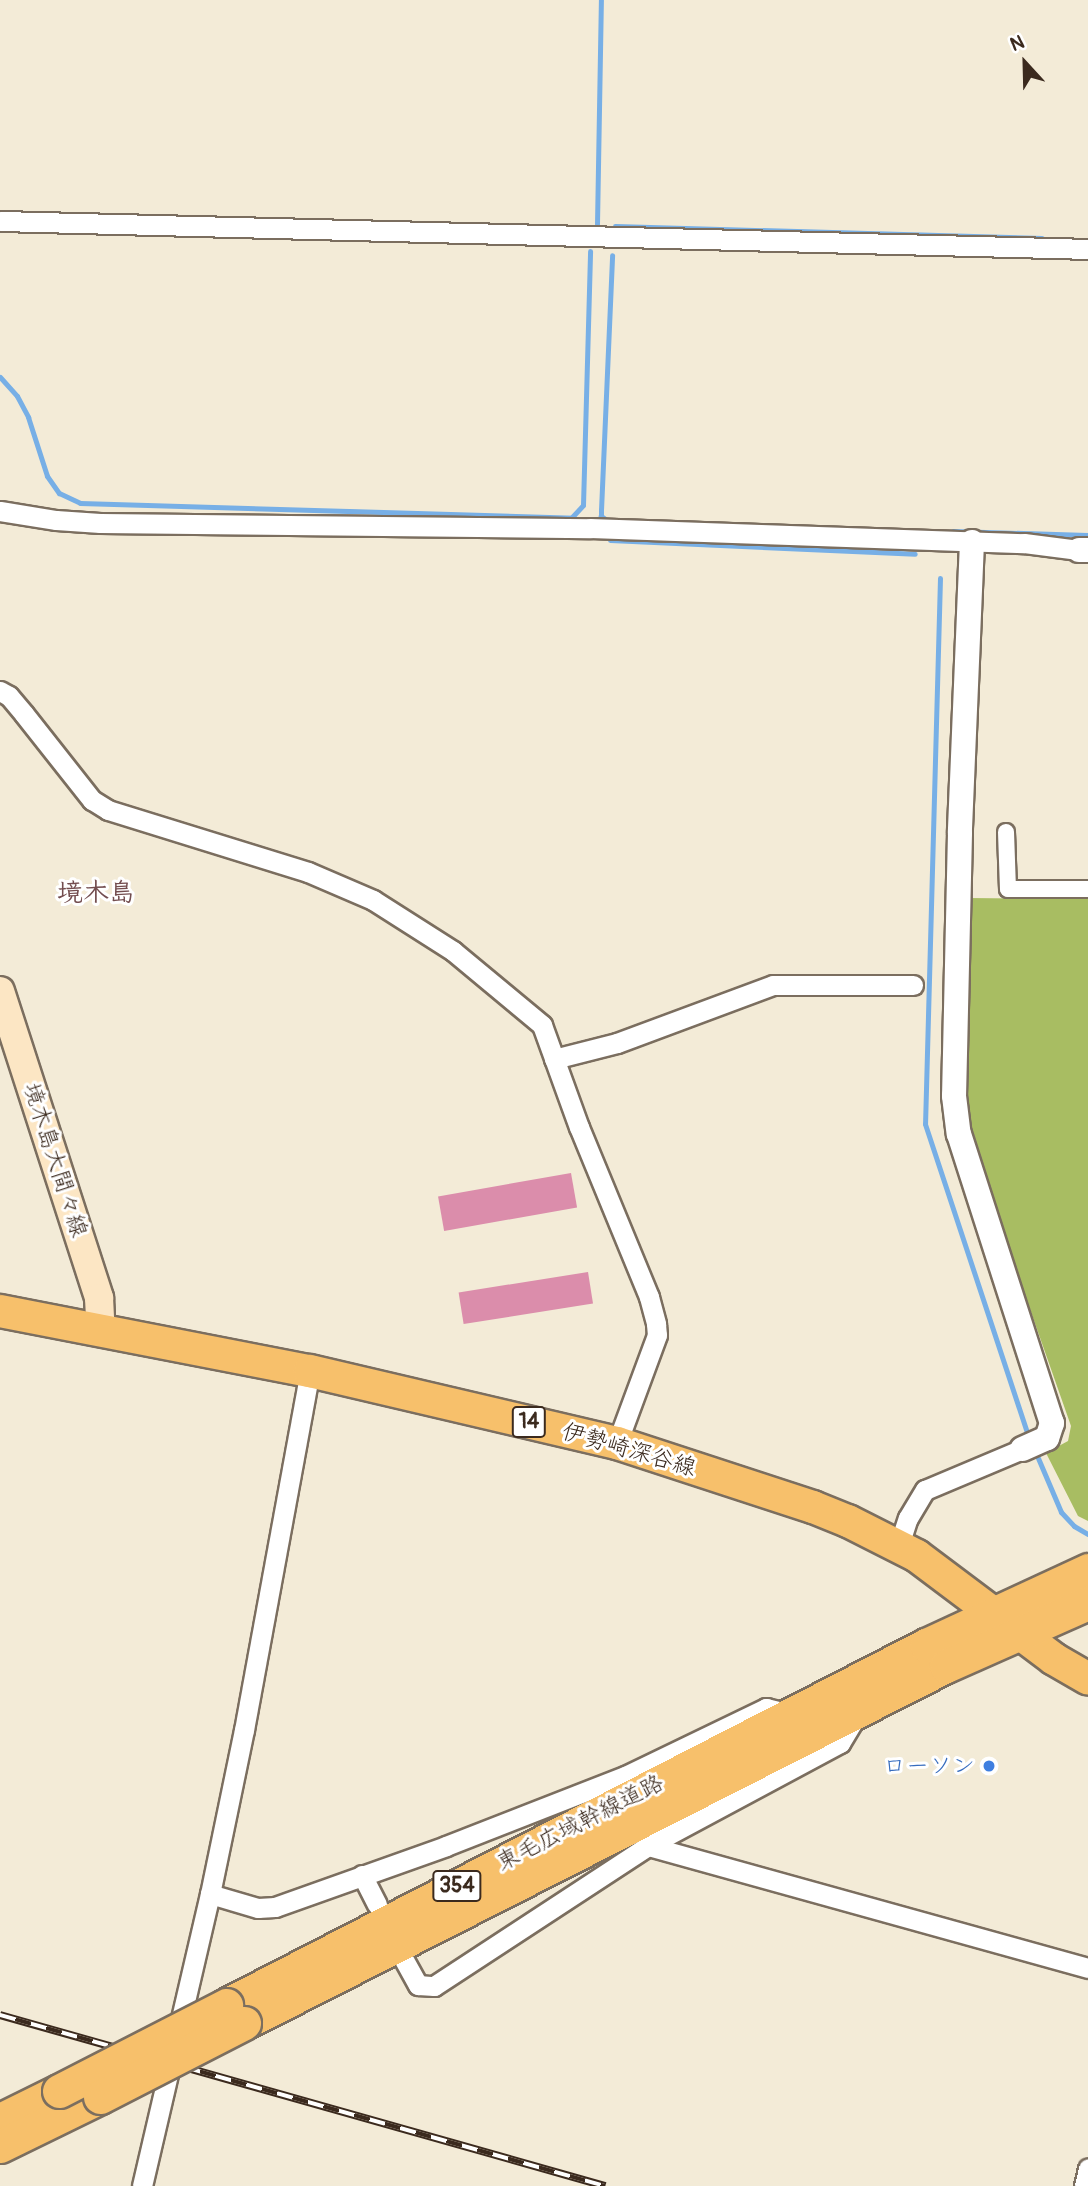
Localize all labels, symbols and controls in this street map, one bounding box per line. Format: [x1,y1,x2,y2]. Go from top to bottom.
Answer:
north arrow [990,28,1060,98]
text: N [1007,30,1028,57]
district label: 境木島 [57,878,135,910]
street label: 境木島大間々線 [17,1079,93,1241]
road number: 14 [512,1404,546,1440]
street label: 伊勢崎深谷線 [559,1418,699,1482]
place label: ローソン [883,1752,975,1780]
marker: ローソン [981,1758,997,1774]
street label: 東毛広域幹線道路 [492,1769,668,1877]
road number: 354 [431,1868,483,1904]

